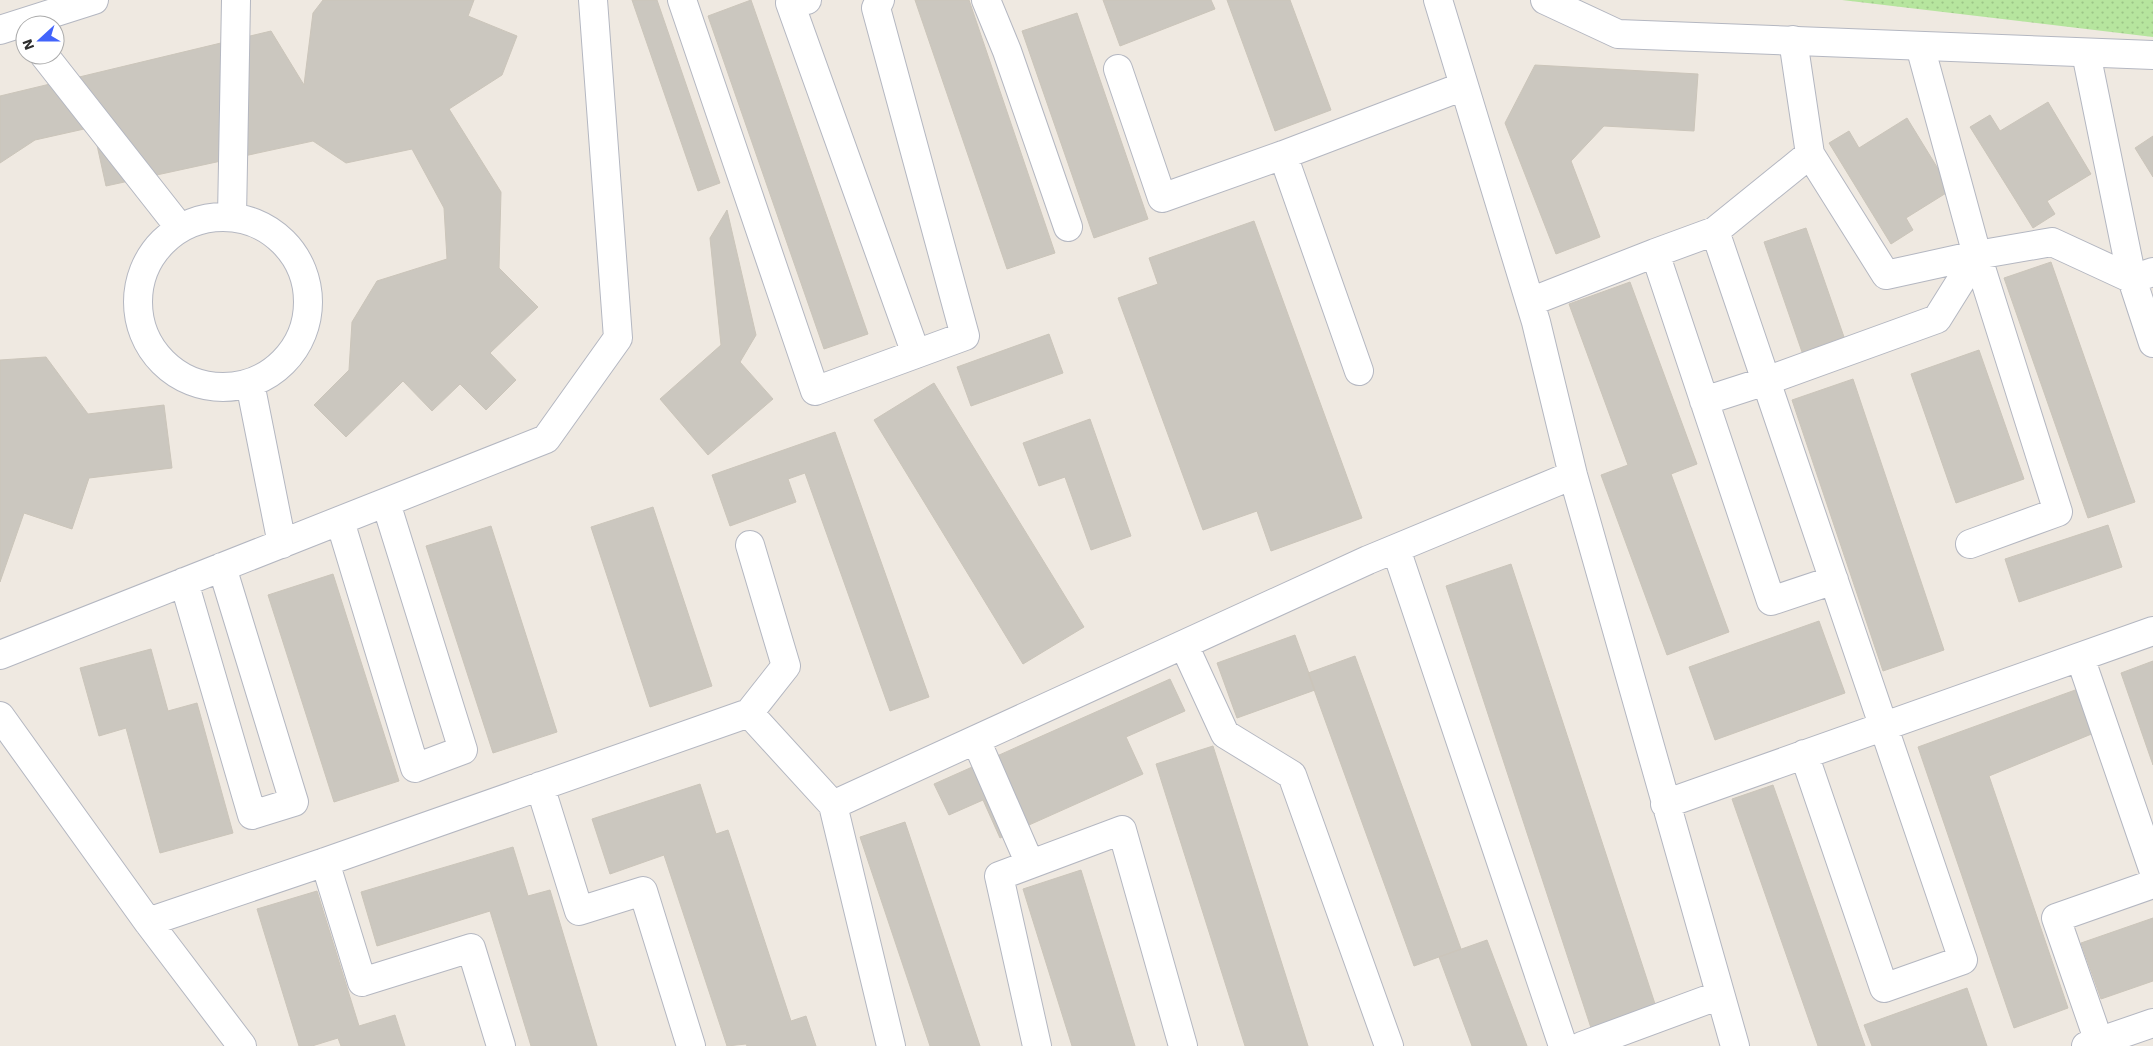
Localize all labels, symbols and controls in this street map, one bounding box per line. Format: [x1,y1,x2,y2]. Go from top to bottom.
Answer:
north arrow [15,15,65,65]
text: N [19,37,37,52]

